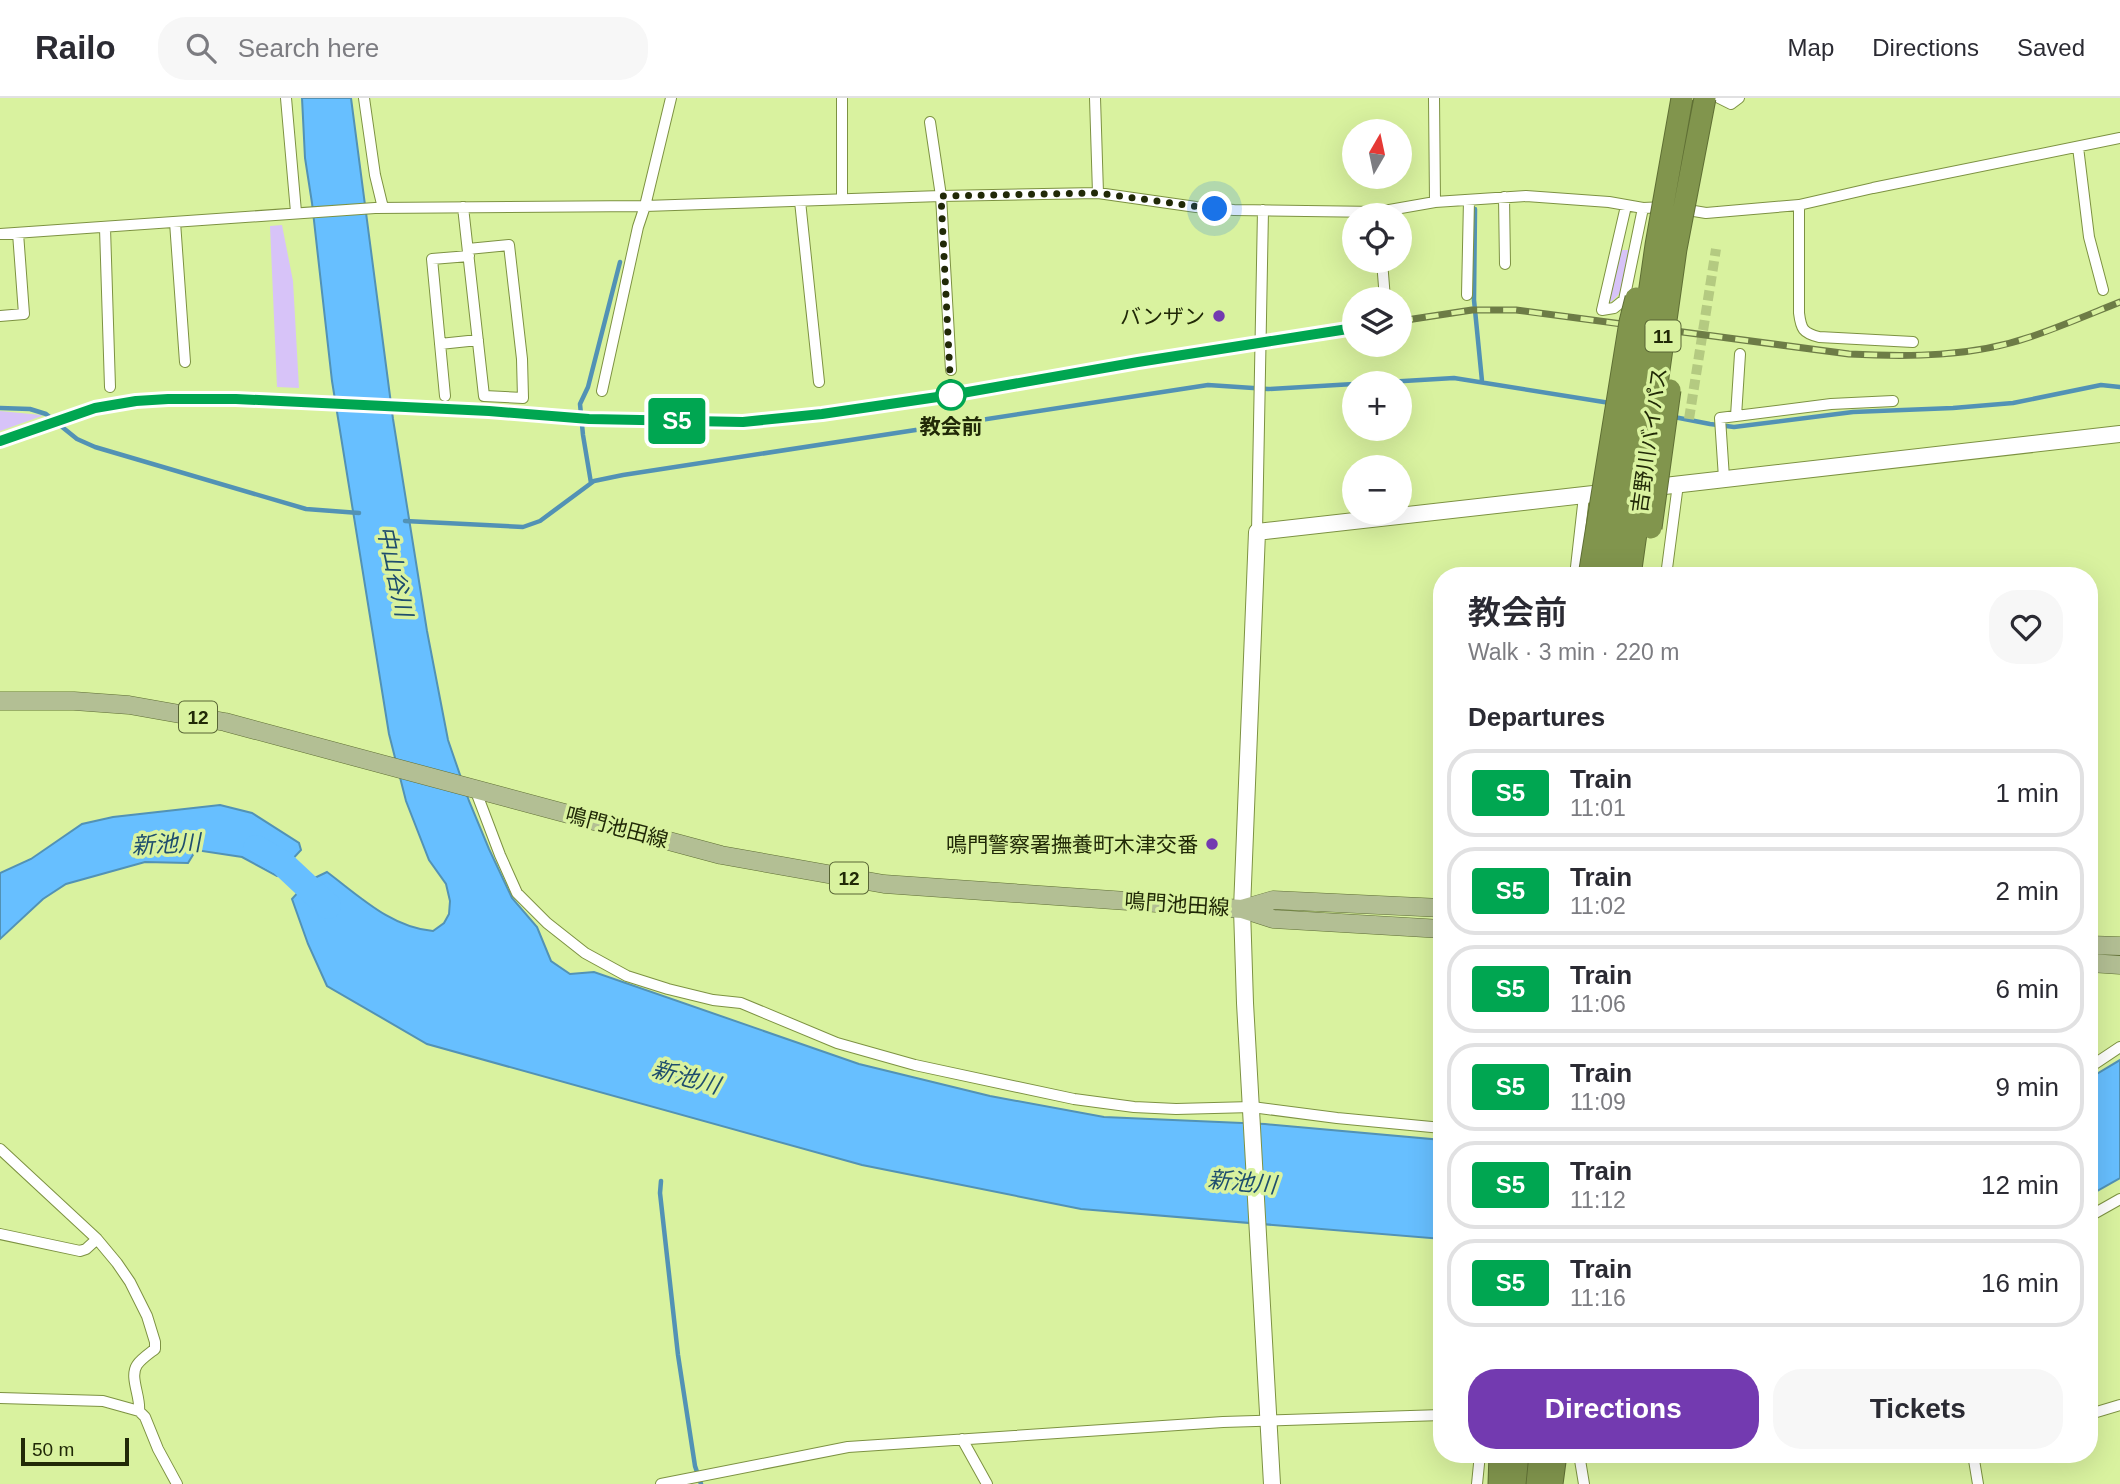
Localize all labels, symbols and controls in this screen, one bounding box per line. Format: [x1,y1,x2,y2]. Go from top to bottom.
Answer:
search box [158,17,648,80]
text: Railo [35,29,116,66]
icon: search [182,29,220,67]
text: Search here [238,33,379,63]
text: Map [1788,34,1834,61]
text: Directions [1872,34,1979,61]
text: Saved [2017,34,2085,61]
north arrow [1342,119,1412,189]
map controls [1342,119,1412,525]
your location [1197,191,1232,226]
button: locate [1342,203,1412,273]
button: layers [1342,287,1412,357]
place label: バンザン [1120,305,1205,328]
marker: バンザン [1211,308,1227,324]
road number: 11 [1646,320,1680,352]
street label: 吉野川バイパス [1627,366,1671,514]
button: + [1342,371,1412,441]
marker: 教会前 [936,380,966,410]
line badge: S5 [646,398,708,444]
text: S5 [662,407,692,434]
place label: 教会前 [920,415,983,438]
button: − [1342,455,1412,525]
water label: 中山谷川 [373,523,418,622]
button: heart [1989,590,2063,664]
text: 教会前 [1468,594,1567,631]
text: Walk · 3 min · 220 m [1468,639,1679,665]
road number: 12 [179,702,217,732]
text: Departures [1468,702,1605,732]
text: Train [1570,764,1632,794]
text: 1 min [1995,778,2059,808]
text: S5 [1496,779,1525,806]
text: 11:01 [1570,795,1626,821]
street label: 鳴門池田線 [563,802,671,852]
water label: 新池川 [131,829,204,859]
place label: 鳴門警察署撫養町木津交番 [946,833,1198,856]
marker: 鳴門警察署撫養町木津交番 [1204,836,1220,852]
road number: 12 [830,862,868,894]
text: Train [1570,862,1632,892]
text: 2 min [1995,876,2059,906]
text: S5 [1496,877,1525,904]
street label: 鳴門池田線 [1124,889,1230,919]
text: 11:02 [1570,893,1626,919]
text: Train [1570,960,1632,990]
text: 6 min [1995,974,2059,1004]
text: S5 [1496,975,1525,1002]
text: 11:06 [1570,991,1626,1017]
water label: 新池川 [649,1056,726,1099]
text: Train [1570,1058,1632,1088]
text: 9 min [1995,1072,2059,1102]
text: S5 [1496,1073,1525,1100]
text: 11:09 [1570,1089,1626,1115]
text: Train [1570,1156,1632,1186]
water label: 新池川 [1206,1166,1280,1198]
text: 12 min [1981,1170,2059,1200]
text: S5 [1496,1171,1525,1198]
text: 11:12 [1570,1187,1626,1213]
text: Train [1570,1254,1632,1284]
text: 16 min [1981,1268,2059,1298]
text: S5 [1496,1269,1525,1296]
text: 11:16 [1570,1285,1626,1311]
button: Directions [1468,1369,1759,1449]
button: Tickets [1773,1369,2063,1449]
scale bar [21,1435,130,1467]
text: 50 m [32,1439,74,1460]

